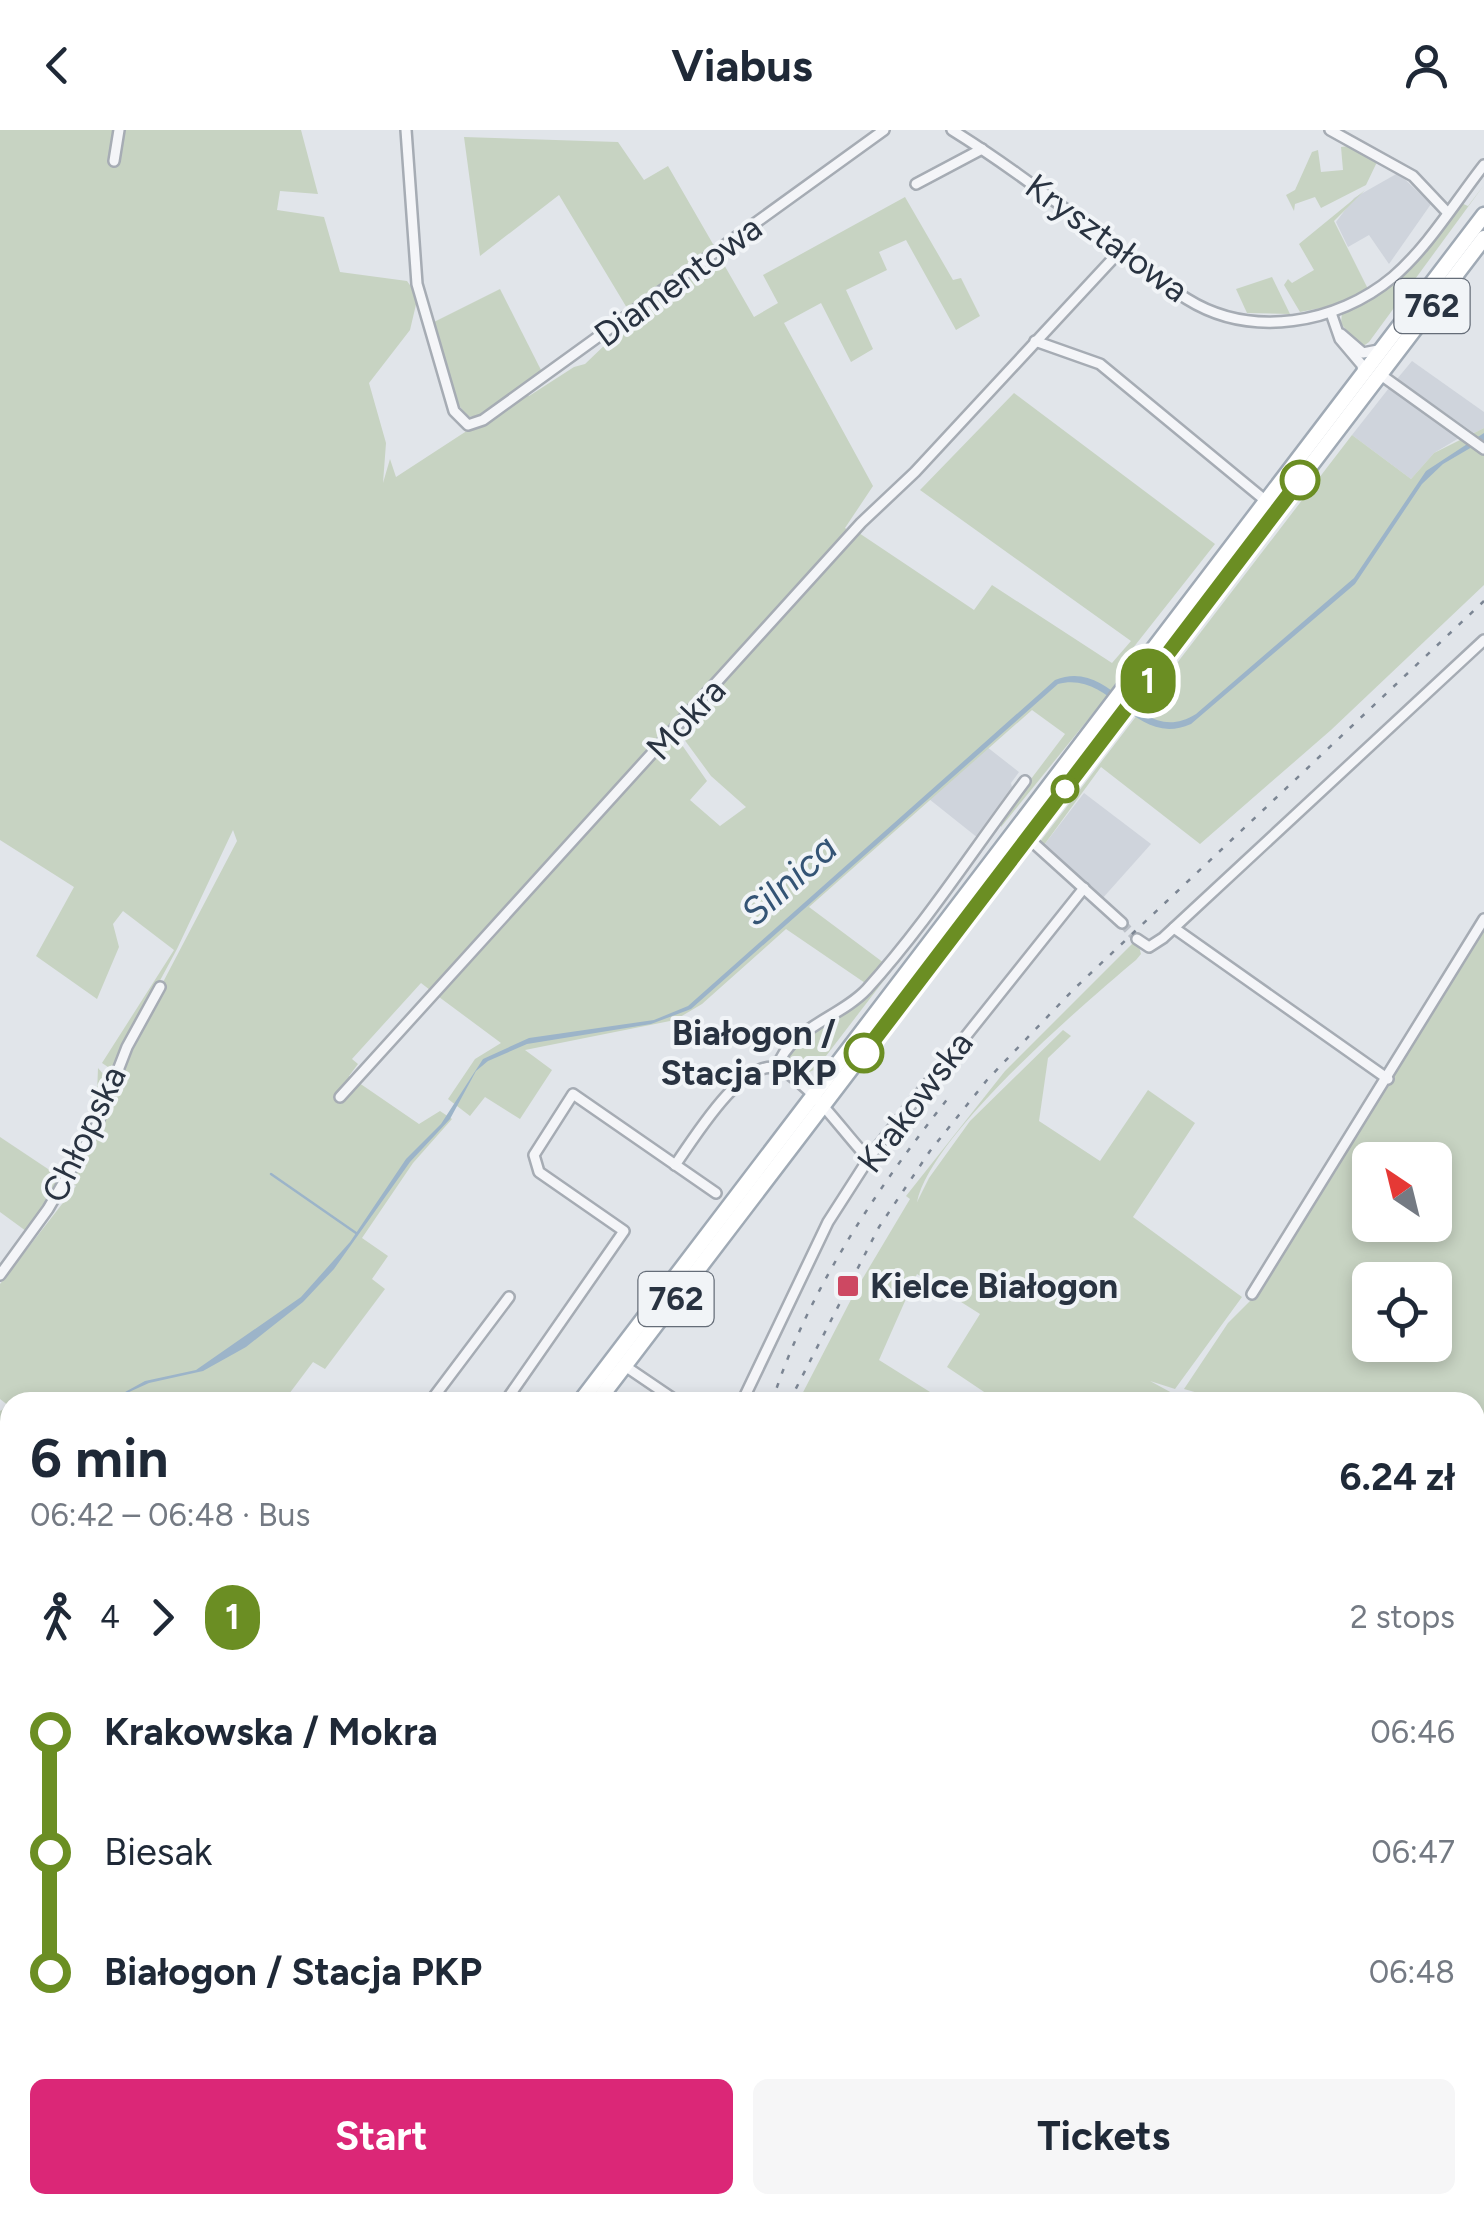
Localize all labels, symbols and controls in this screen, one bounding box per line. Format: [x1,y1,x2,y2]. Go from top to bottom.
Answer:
icon: back [30,38,85,93]
text: Viabus [671,38,813,92]
icon: person [1399,38,1454,93]
street label: Kryształowa [1018,165,1196,311]
street label: Diamentowa [586,206,770,356]
road number: 762 [1394,279,1470,333]
unlabelled marker [1281,461,1319,499]
line badge: 1 [1116,648,1180,714]
text: 1 [1141,660,1155,702]
street label: Mokra [638,669,734,769]
unlabelled marker [1052,776,1078,802]
water label: Silnica [731,825,847,935]
place label: Białogon / Stacja PKP [661,1012,836,1094]
street label: Krakowska [848,1023,982,1181]
marker: Białogon / Stacja PKP [845,1034,883,1072]
street label: Chłopska [33,1059,135,1209]
north arrow [1352,1142,1452,1242]
map controls [1352,1142,1452,1362]
button: locate [1352,1262,1452,1362]
place label: Kielce Białogon [870,1265,1118,1307]
road number: 762 [638,1272,714,1326]
marker: Kielce Białogon [835,1273,861,1299]
text: 6 min [30,1425,169,1491]
text: 6.24 zł [1339,1454,1455,1500]
text: 06:42 – 06:48 · Bus [30,1496,310,1534]
icon: walk [30,1590,85,1645]
icon: forward [135,1590,190,1645]
text: 1 [225,1596,240,1638]
text: 4 [100,1598,120,1636]
text: 2 stops [1350,1598,1455,1636]
text: Krakowska / Mokra [104,1709,438,1755]
text: 06:46 [1370,1713,1455,1751]
text: Biesak [104,1829,212,1875]
text: 06:47 [1371,1833,1455,1871]
text: Białogon / Stacja PKP [104,1949,482,1995]
text: 06:48 [1369,1953,1455,1991]
button: Start [30,2079,733,2194]
button: Tickets [753,2079,1455,2194]

